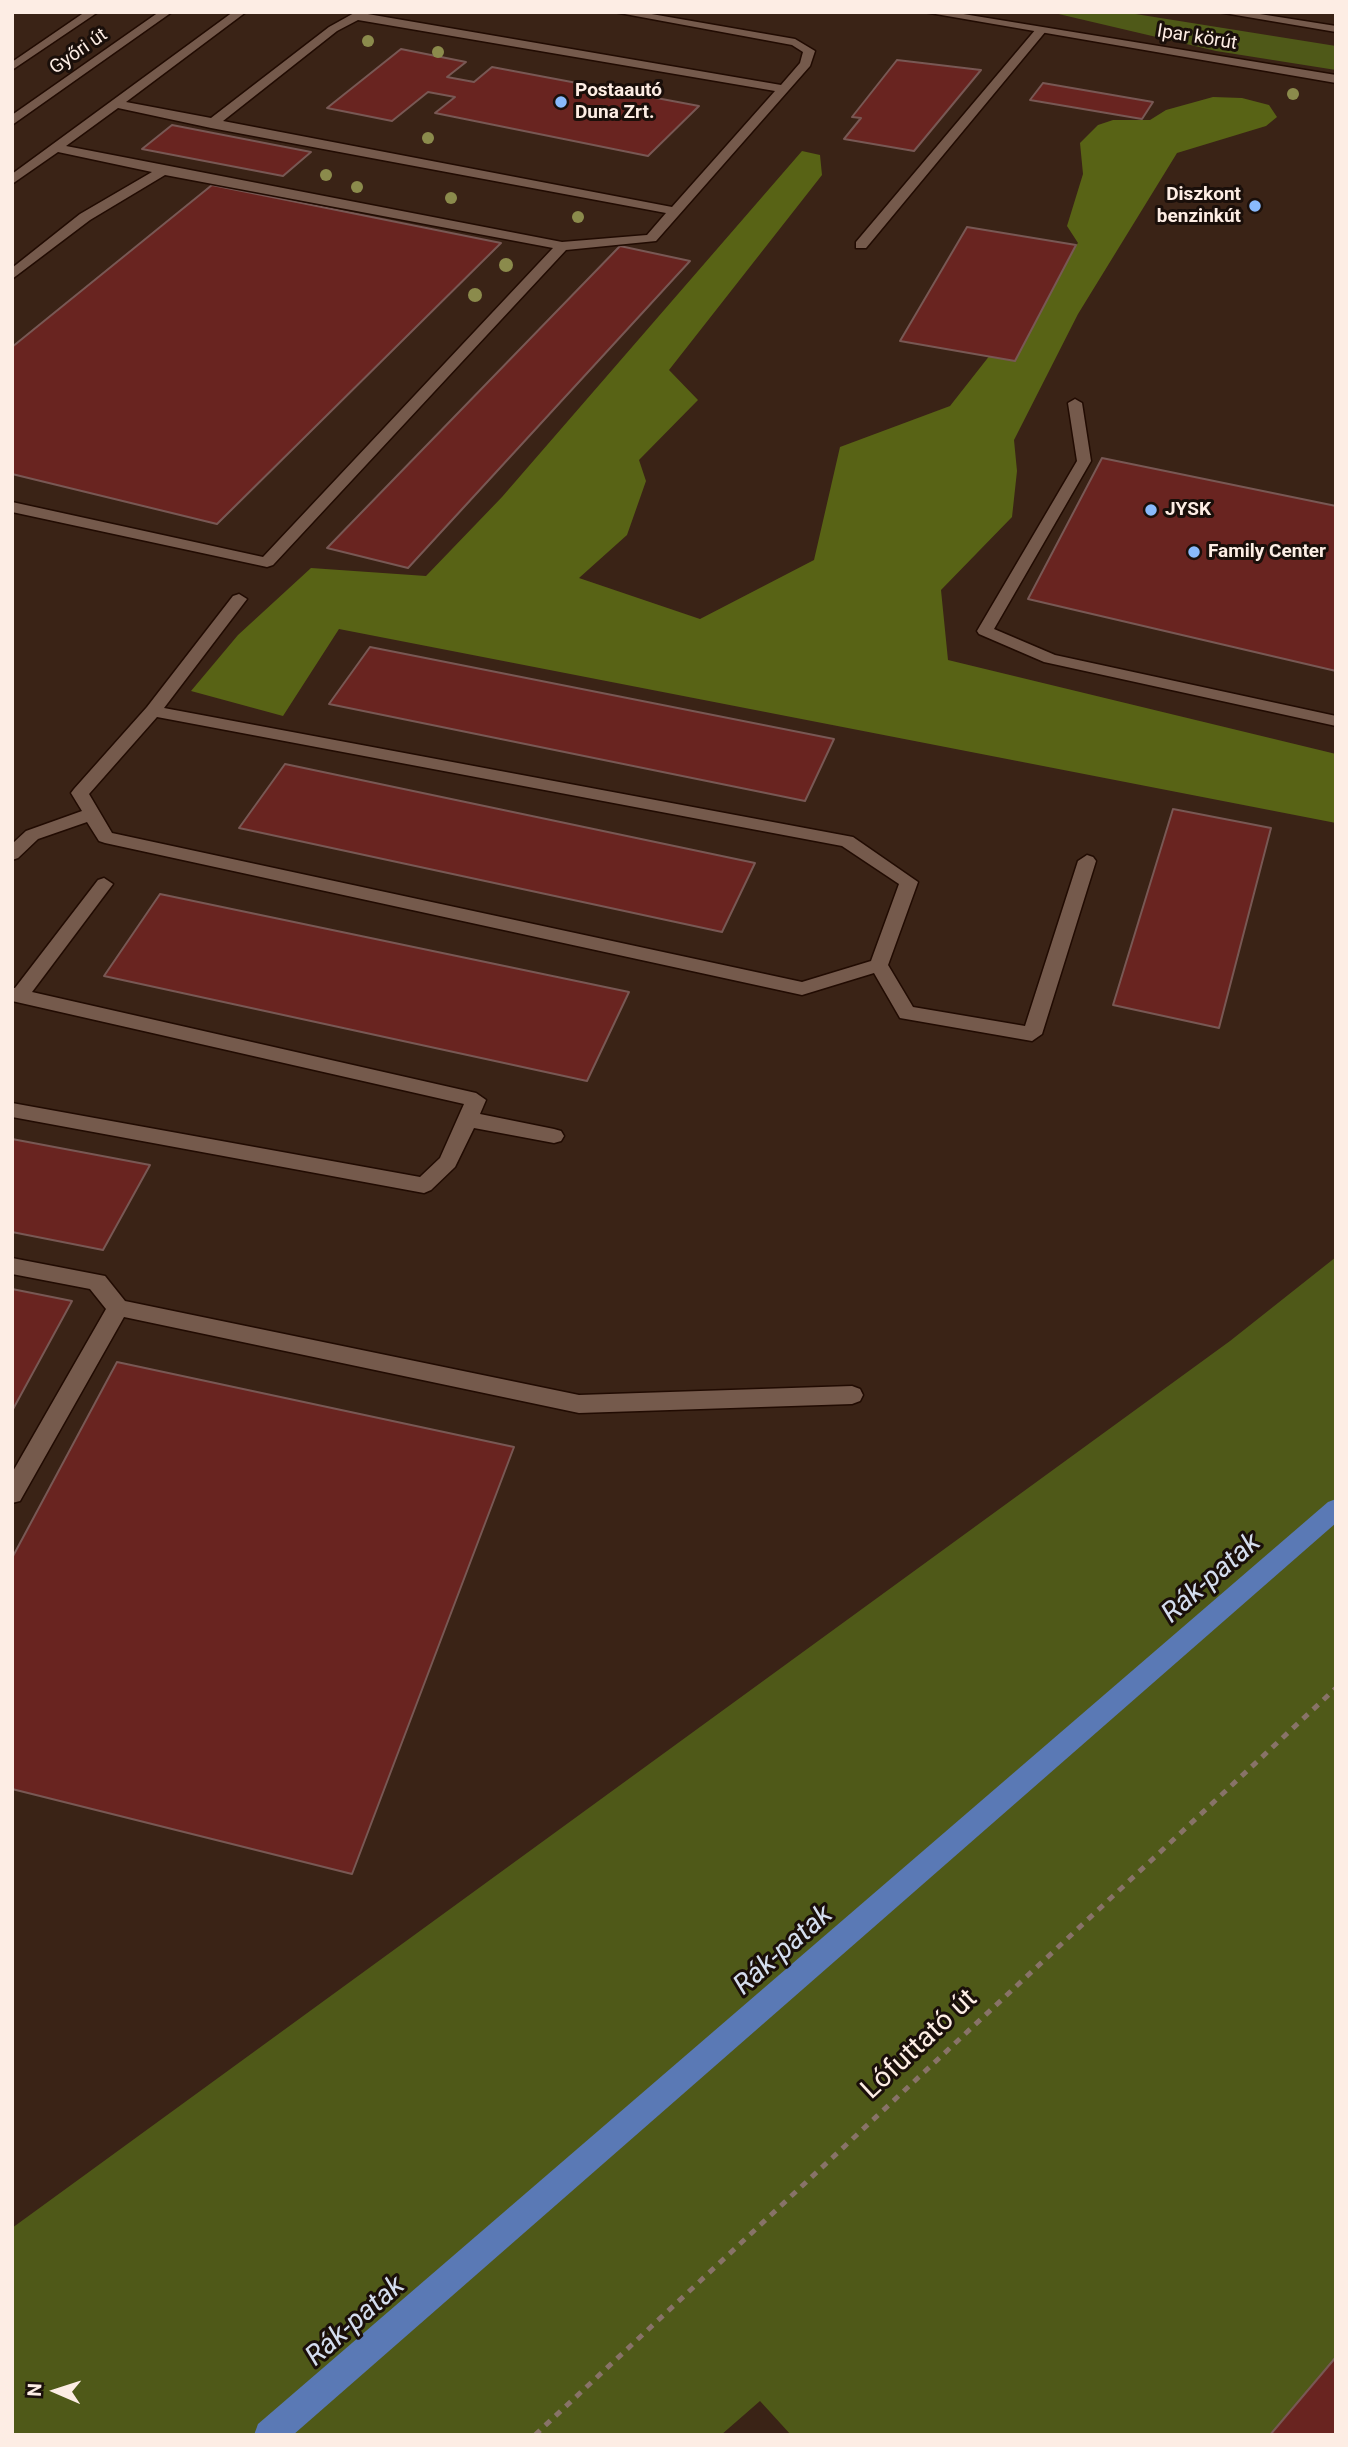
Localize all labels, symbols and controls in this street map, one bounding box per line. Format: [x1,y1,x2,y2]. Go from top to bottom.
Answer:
street label: Ipar körút [1155,20,1239,56]
street label: Győri út [46,24,112,80]
place label: Postaautó Duna Zrt. [575,80,662,124]
marker: Postaautó Duna Zrt. [553,94,569,110]
place label: Diszkont benzinkút [1157,184,1241,228]
marker: Diszkont benzinkút [1247,198,1263,214]
place label: JYSK [1165,499,1211,521]
marker: JYSK [1143,502,1159,518]
place label: Family Center [1208,541,1326,563]
marker: Family Center [1186,544,1202,560]
water label: Rák-patak [1156,1527,1268,1631]
water label: Rák-patak [728,1899,840,2003]
street label: Lófuttató út [855,1983,985,2107]
water label: Rák-patak [300,2270,412,2374]
north arrow [21,2356,91,2426]
text: N [23,2383,46,2397]

